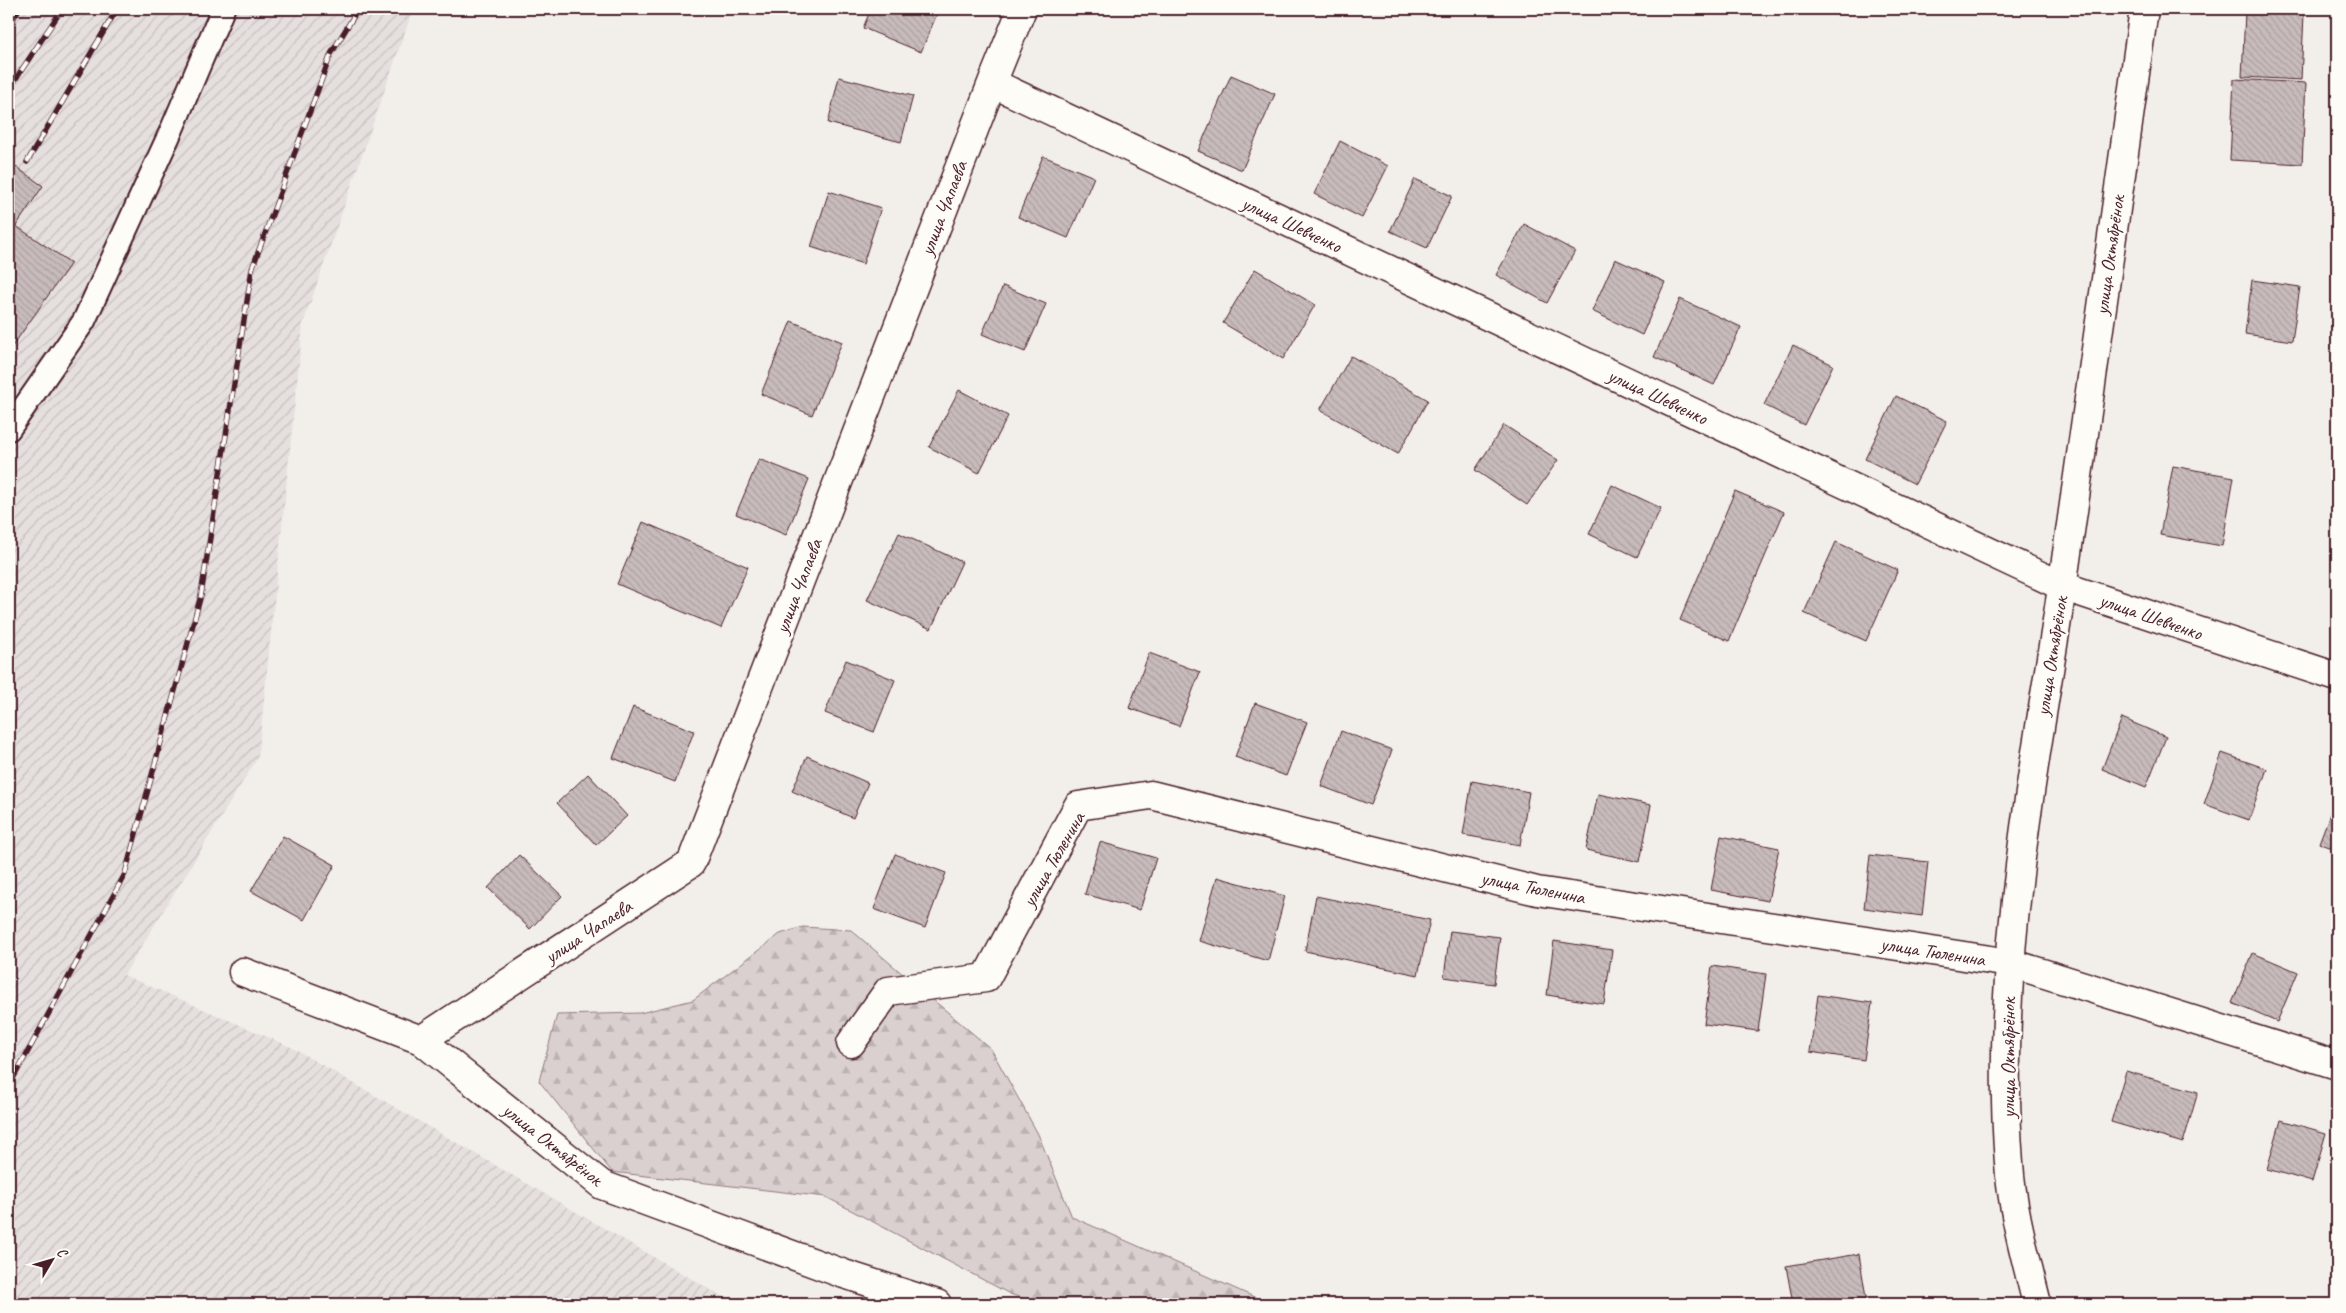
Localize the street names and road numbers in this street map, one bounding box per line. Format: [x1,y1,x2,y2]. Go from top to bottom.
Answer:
street label: улица Чапаева [914,156,973,260]
street label: улица Шевченко [1237,190,1346,259]
street label: улица Октябрёнок [2089,192,2130,317]
street label: улица Шевченко [1603,362,1712,431]
street label: улица Чапаева [769,534,828,638]
street label: улица Шевченко [2095,587,2206,646]
street label: улица Октябрёнок [2030,593,2074,718]
street label: улица Тюленина [1016,806,1091,912]
street label: улица Тюленина [1478,865,1588,910]
street label: улица Чапаева [539,893,638,969]
street label: улица Тюленина [1878,931,1988,972]
street label: улица Октябрёнок [1996,996,2021,1119]
street label: улица Октябрёнок [497,1097,609,1192]

